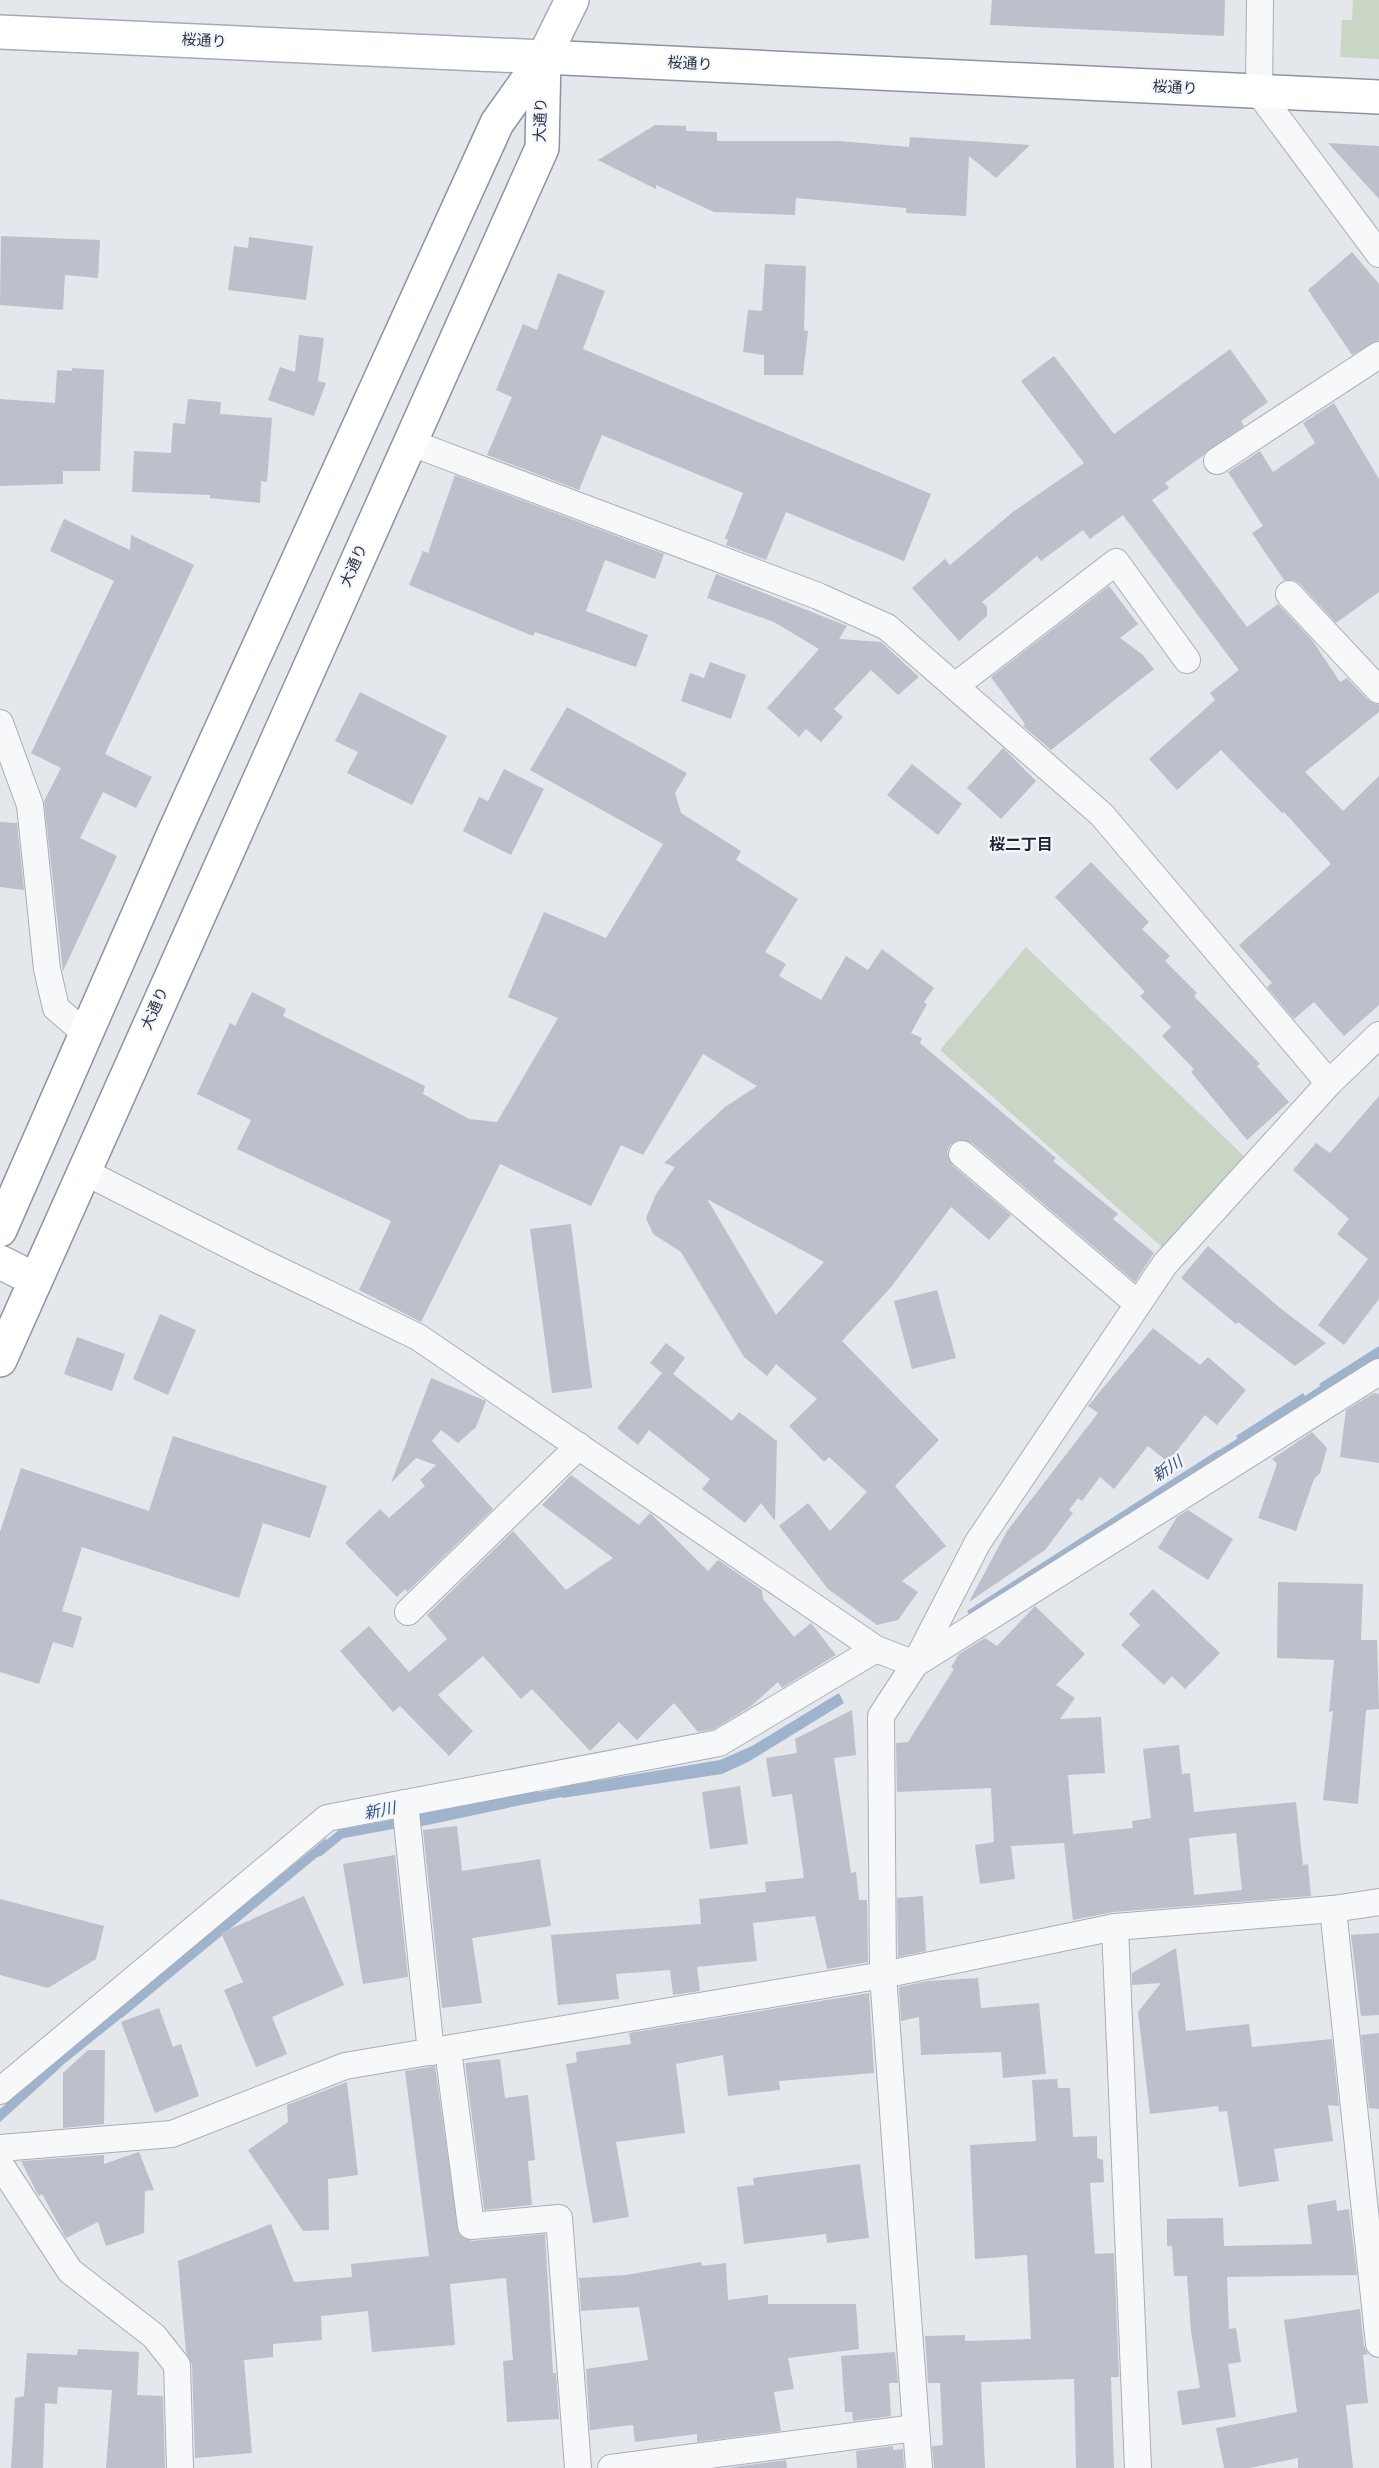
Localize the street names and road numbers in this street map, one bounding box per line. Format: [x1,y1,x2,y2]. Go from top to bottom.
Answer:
street label: 桜通り [181,31,227,53]
street label: 桜通り [667,54,713,76]
street label: 桜通り [1152,78,1198,100]
street label: 大通り [532,97,552,143]
street label: 大通り [337,542,373,590]
street label: 大通り [138,985,174,1033]

